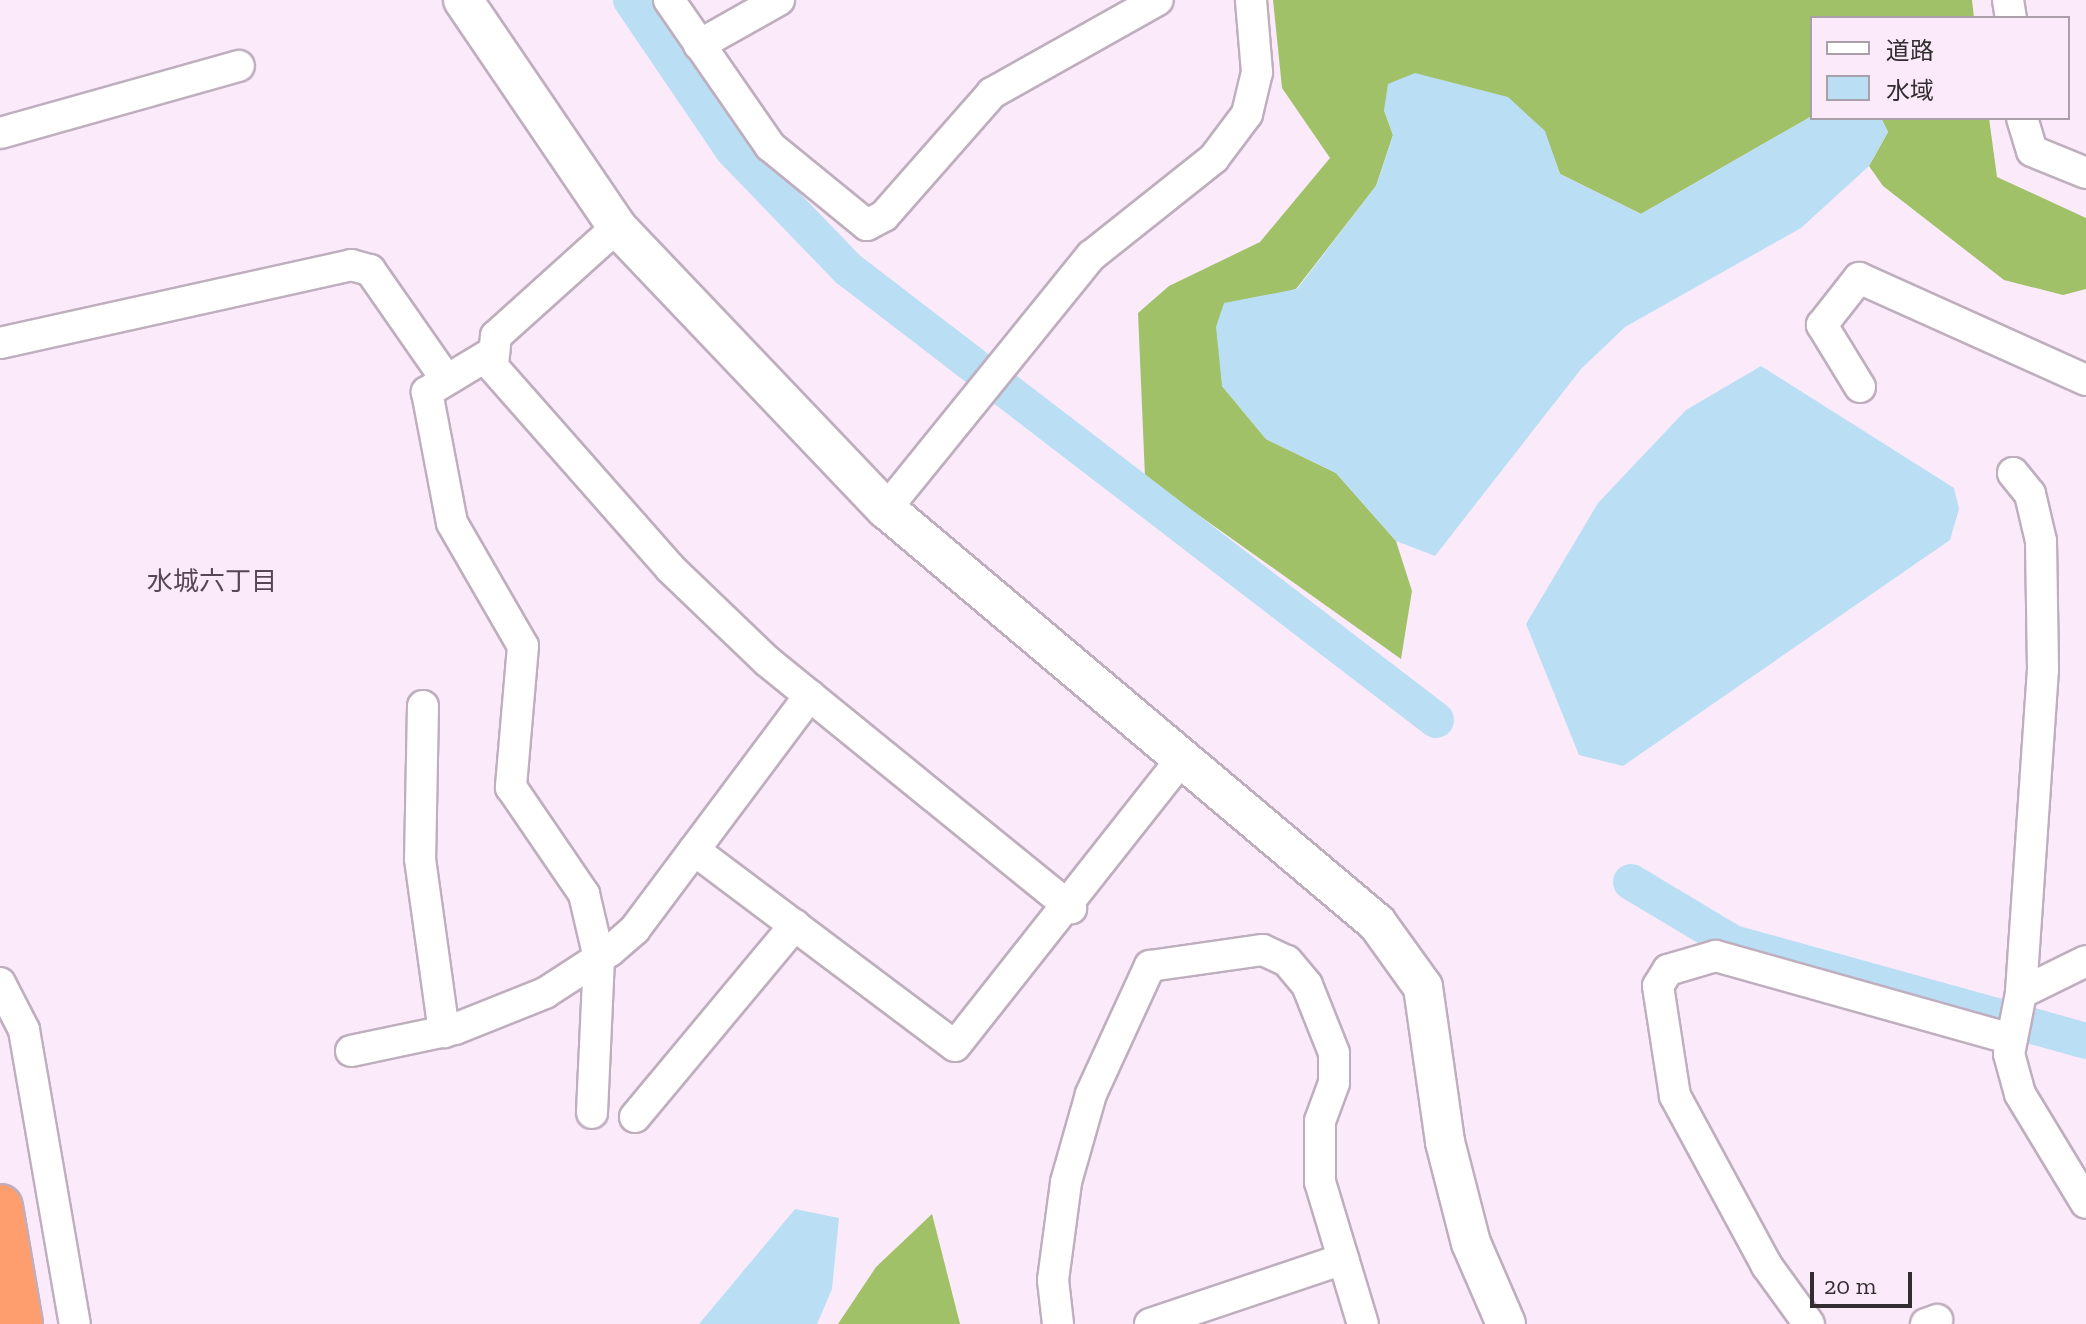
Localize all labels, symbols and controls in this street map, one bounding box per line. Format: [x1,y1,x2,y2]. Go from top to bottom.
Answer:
legend [1810,16,2070,120]
text: 道路 [1886,36,1934,65]
text: 水域 [1886,76,1934,105]
district label: 水城六丁目 [147,566,277,598]
scale bar [1814,1256,1916,1306]
text: 20 m [1824,1271,1876,1300]

